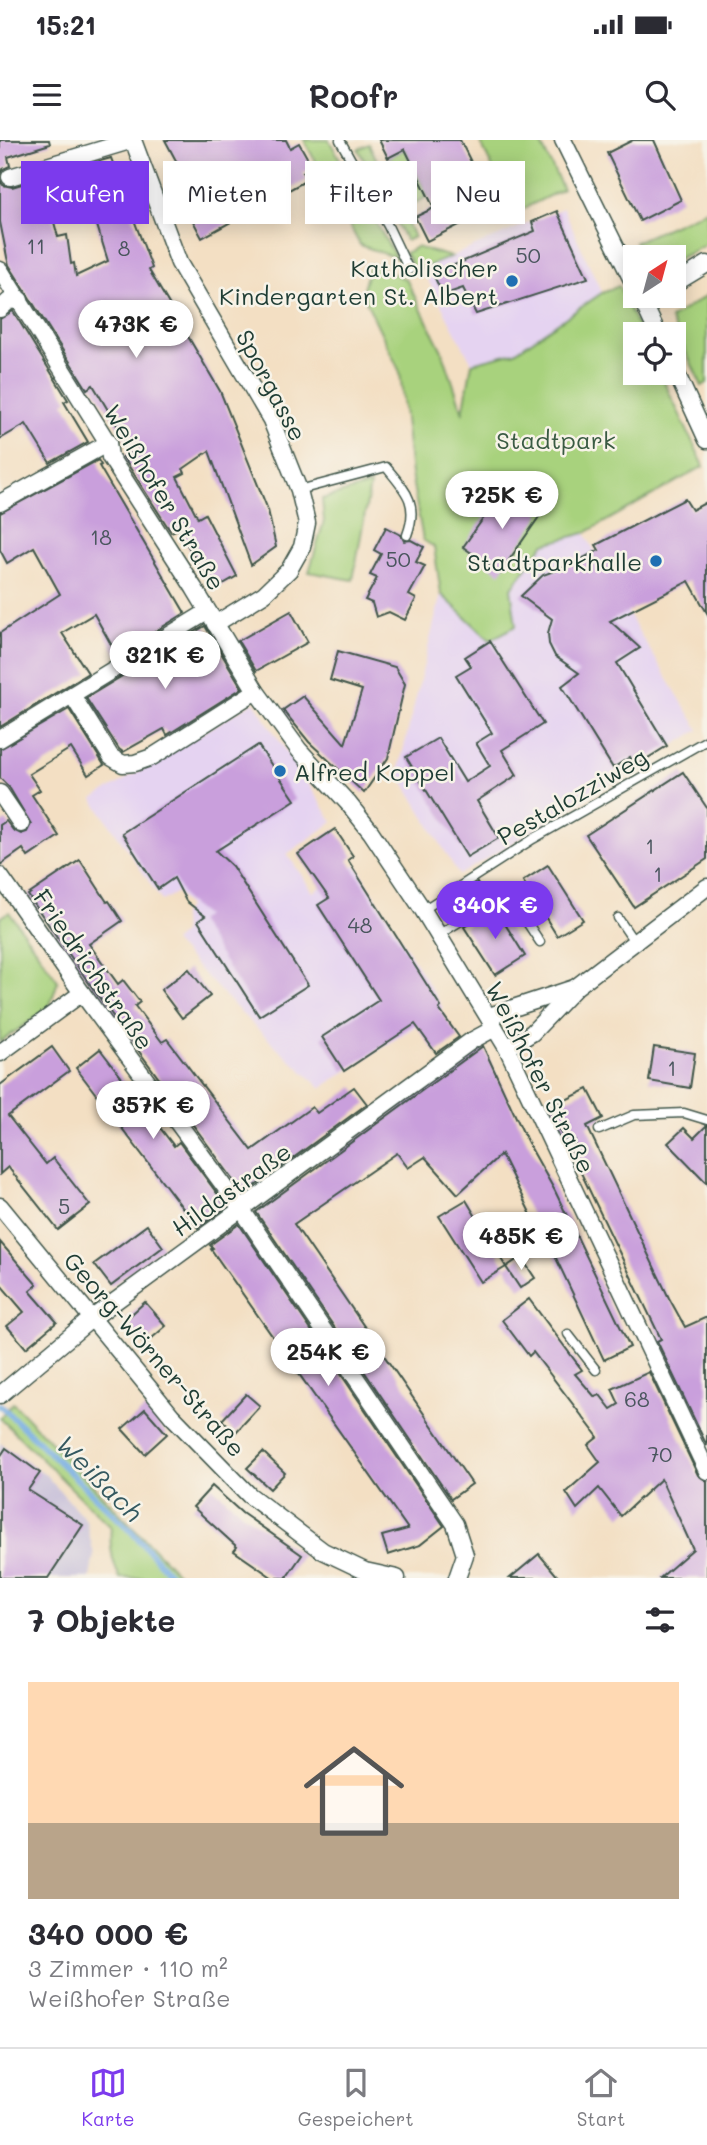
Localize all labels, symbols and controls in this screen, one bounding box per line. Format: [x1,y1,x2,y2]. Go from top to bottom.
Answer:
text: 15:21 [35,8,96,42]
text: Roofr [309,74,398,116]
icon: menu [28,76,66,114]
icon: search [641,76,679,114]
chip: Kaufen [21,161,149,224]
chip: Mieten [163,161,291,224]
chip: Filter [305,161,417,224]
chip: Neu [431,161,525,224]
house number: 11 [27,232,45,259]
house number: 8 [118,234,130,261]
house number: 50 [515,241,541,268]
north arrow [623,245,686,308]
map controls [623,245,686,385]
place label: Katholischer Kindergarten St. Albert [219,252,498,311]
marker: Katholischer Kindergarten St. Albert [504,273,520,289]
pin: 473K € [79,300,193,360]
text: 473K € [94,308,178,338]
button: locate [623,322,686,385]
street label: Sporgasse [230,324,314,446]
street label: Weißhofer Straße [97,398,233,596]
park label: Stadtpark [496,424,616,455]
pin: 725K € [445,472,559,531]
text: 725K € [461,479,543,509]
house number: 18 [90,523,112,550]
house number: 50 [385,545,411,572]
place label: Stadtparkhalle [467,546,642,577]
marker: Stadtparkhalle [648,553,664,569]
pin: 321K € [108,631,222,691]
text: 321K € [126,639,204,669]
street label: Pestalozziweg [491,740,653,852]
place label: Alfred Koppel [294,756,455,787]
marker: Alfred Koppel [272,763,288,779]
house number: 1 [645,832,655,859]
house number: 1 [653,860,663,887]
pin: 340K € [438,882,552,941]
street label: Friedrichstraße [27,883,161,1055]
text: 340K € [452,889,538,919]
house number: 48 [347,911,373,938]
street label: Weißhofer Straße [479,976,603,1178]
house number: 1 [667,1054,677,1081]
pin: 357K € [96,1082,210,1141]
text: 357K € [112,1089,194,1119]
street label: Hildastraße [165,1135,297,1243]
house number: 5 [58,1192,70,1219]
pin: 485K € [464,1212,578,1272]
text: 485K € [479,1220,563,1250]
street label: Georg-Wörner-Straße [57,1245,253,1463]
pin: 254K € [271,1328,385,1388]
text: 254K € [287,1336,369,1366]
house number: 68 [624,1385,650,1412]
water label: Weißach [49,1427,151,1529]
house number: 70 [648,1440,672,1467]
text: 7 Objekte [28,1600,175,1640]
icon: filters [641,1601,679,1639]
icon: home [291,1728,417,1854]
text: 340 000 € [28,1913,188,1953]
text: 3 Zimmer · 110 m² [28,1953,228,1983]
text: Weißhofer Straße [28,1983,231,2013]
tab: Karte [82,2064,135,2131]
tab: Gespeichert [298,2064,414,2131]
tab: Start [577,2064,625,2131]

